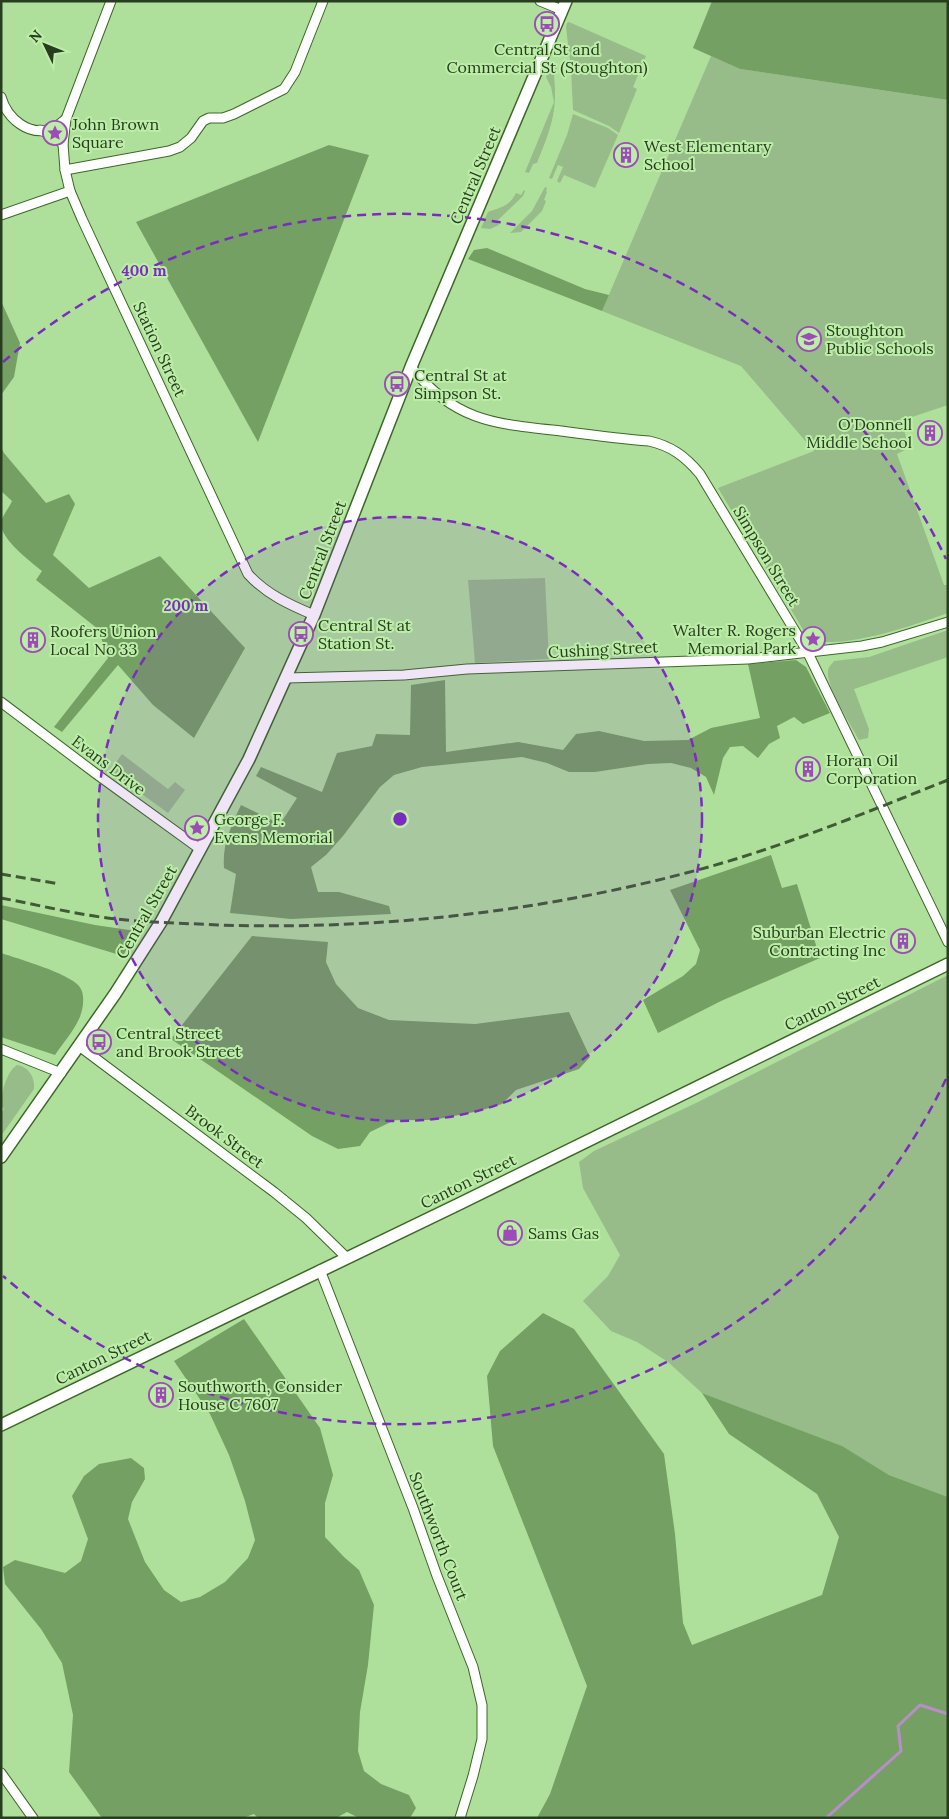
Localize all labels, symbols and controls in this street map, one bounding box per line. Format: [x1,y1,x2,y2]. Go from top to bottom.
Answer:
bus stop icon: Central St and Commercial St (Stoughton) [534,11,560,37]
north arrow [20,20,70,70]
text: N [25,26,46,46]
place label: Central St and Commercial St (Stoughton) [446,39,648,78]
place label: John Brown Square [71,114,159,152]
place icon: John Brown Square [42,120,68,146]
street label: Central Street [445,122,505,227]
place label: West Elementary School [644,136,772,174]
building icon: West Elementary School [613,142,639,168]
text: 400 m [121,261,167,280]
street label: Station Street [129,298,191,400]
place label: Stoughton Public Schools [826,320,934,358]
school or university icon: Stoughton Public Schools [796,326,822,352]
place label: Central St at Simpson St. [414,365,508,403]
bus stop icon: Central St at Simpson St. [384,371,410,397]
place label: O'Donnell Middle School [806,414,912,452]
building icon: O'Donnell Middle School [917,420,943,446]
street label: Central Street [294,497,350,602]
street label: Simpson Street [729,502,805,610]
text: 200 m [164,596,209,615]
place label: Central St at Station St. [318,615,412,653]
place label: Walter R. Rogers Memorial Park [673,620,796,658]
place label: Roofers Union Local No 33 [50,621,157,659]
bus stop icon: Central St at Station St. [288,621,314,647]
place icon: Walter R. Rogers Memorial Park [800,626,826,652]
building icon: Roofers Union Local No 33 [20,627,46,653]
street label: Cushing Street [547,636,659,662]
street label: Evans Drive [68,731,150,799]
place label: Horan Oil Corporation [826,750,917,788]
building icon: Horan Oil Corporation [795,756,821,782]
place label: George F. Evens Memorial [214,809,333,847]
centre of rings [391,810,409,828]
place icon: George F. Evens Memorial [184,815,210,841]
street label: Central Street [111,861,181,962]
place label: Suburban Electric Contracting Inc [753,922,886,960]
building icon: Suburban Electric Contracting Inc [890,928,916,954]
street label: Canton Street [781,971,884,1035]
place label: Central Street and Brook Street [116,1023,242,1061]
bus stop icon: Central Street and Brook Street [86,1029,112,1055]
street label: Brook Street [182,1100,269,1173]
street label: Canton Street [417,1149,520,1213]
shop icon: Sams Gas [497,1220,523,1246]
place label: Sams Gas [528,1223,599,1243]
street label: Canton Street [52,1325,155,1389]
place label: Southworth, Consider House C 7607 [178,1376,342,1414]
building icon: Southworth, Consider House C 7607 [148,1382,174,1408]
street label: Southworth Court [405,1469,473,1604]

